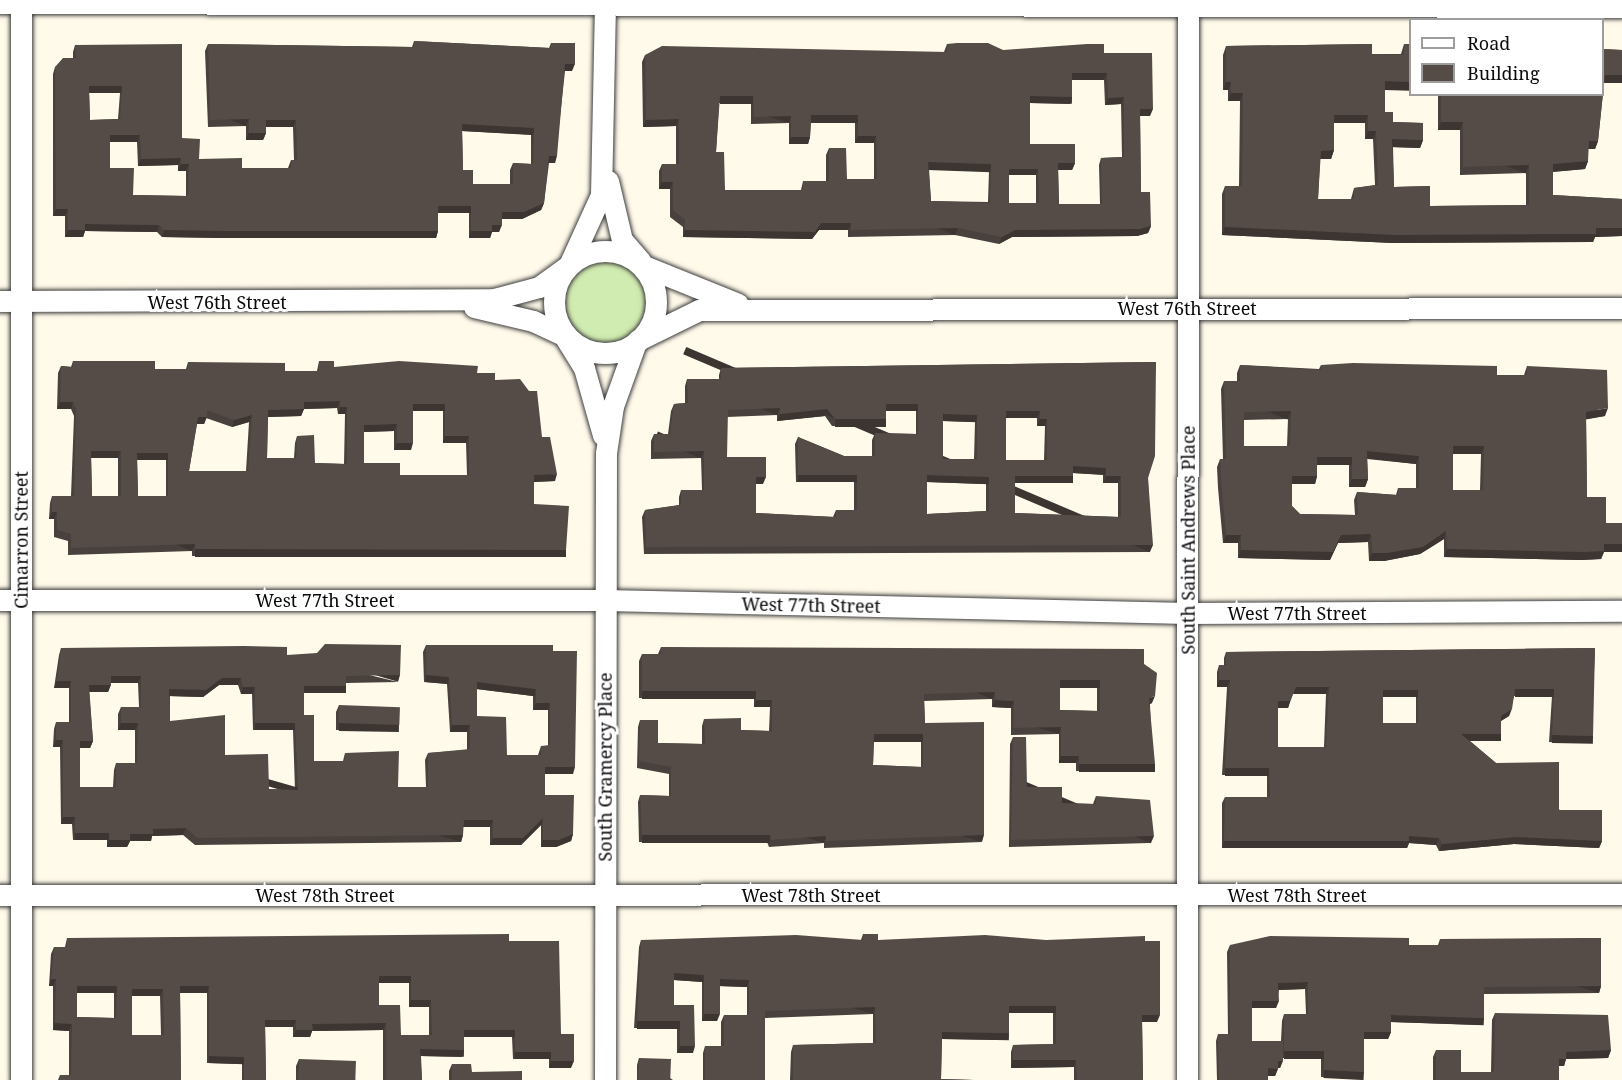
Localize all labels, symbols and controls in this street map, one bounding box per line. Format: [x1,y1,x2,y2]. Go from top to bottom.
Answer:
legend [1409,18,1604,96]
text: Road [1467,31,1510,55]
text: Building [1467,61,1540,85]
street label: West 76th Street [147,291,287,313]
street label: West 76th Street [1117,297,1257,319]
street label: South Saint Andrews Place [1177,425,1199,655]
street label: Cimarron Street [10,471,32,609]
street label: West 77th Street [255,589,395,611]
street label: West 77th Street [741,593,881,617]
street label: West 77th Street [1227,602,1367,624]
street label: South Gramercy Place [594,672,616,862]
street label: West 78th Street [255,884,395,906]
street label: West 78th Street [741,884,881,906]
street label: West 78th Street [1227,884,1367,906]

